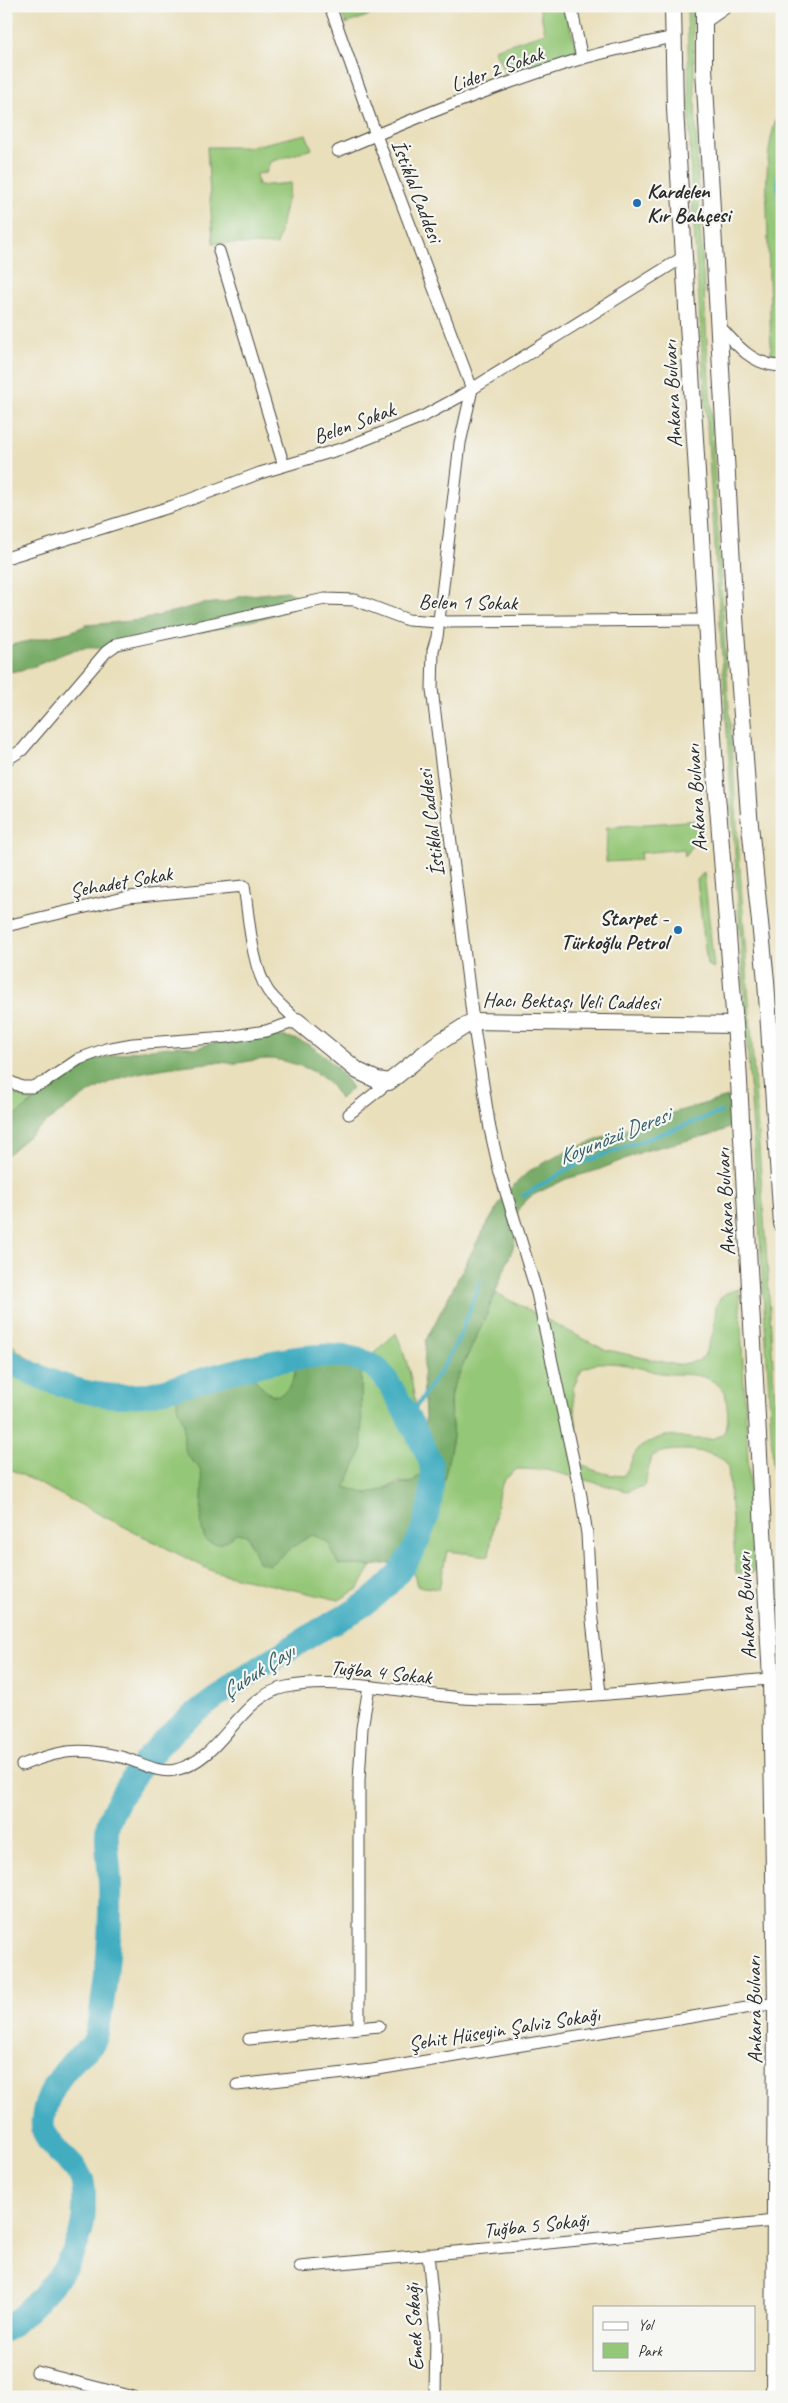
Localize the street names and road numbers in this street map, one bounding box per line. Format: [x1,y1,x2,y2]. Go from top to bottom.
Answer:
street label: Lider 2 Sokak [447,40,548,98]
street label: İstiklal Caddesi [386,136,450,249]
street label: Ankara Bulvarı [656,339,688,448]
street label: Belen Sokak [310,395,401,450]
street label: Belen 1 Sokak [418,588,519,616]
street label: Ankara Bulvarı [679,742,713,853]
street label: İstiklal Caddesi [411,765,450,878]
street label: Şehadet Sokak [68,860,176,904]
street label: Hacı Bektaşı Veli Caddesi [482,986,663,1016]
street label: Ankara Bulvarı [709,1147,741,1256]
street label: Ankara Bulvarı [730,1551,762,1660]
street label: Tuğba 4 Sokak [329,1654,434,1690]
street label: Ankara Bulvarı [740,1955,768,2064]
street label: Şehit Hüseyin Şalviz Sokağı [407,2001,603,2057]
street label: Tuğba 5 Sokağı [482,2206,591,2243]
street label: Emek Sokağı [399,2281,429,2371]

